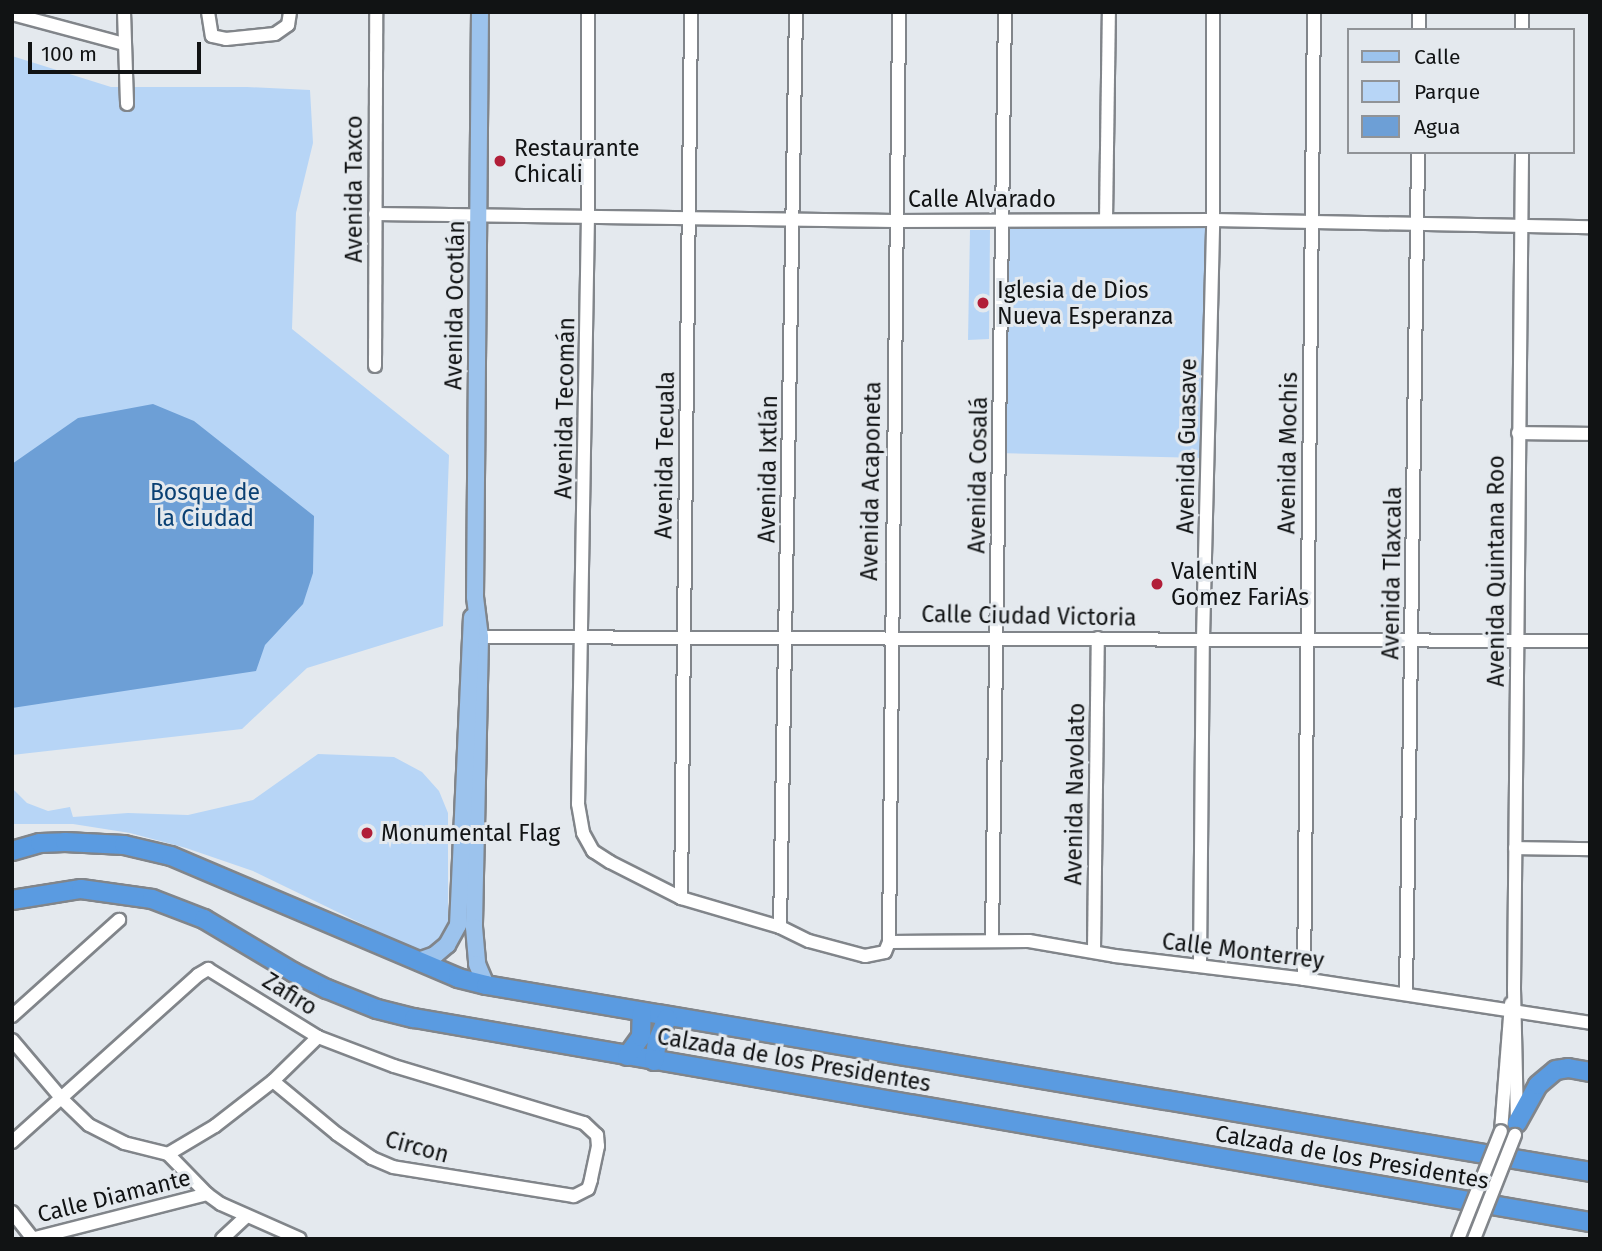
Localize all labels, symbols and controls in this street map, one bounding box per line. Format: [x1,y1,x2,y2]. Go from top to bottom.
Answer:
scale bar [32,28,205,72]
legend [1346,28,1574,154]
text: 100 m [41,41,97,67]
text: Calle [1414,44,1460,70]
text: Parque [1414,79,1480,105]
text: Agua [1414,114,1460,140]
street label: Avenida Taxco [340,115,368,263]
place label: Restaurante Chicali [514,134,639,188]
marker: Restaurante Chicali [492,153,508,169]
street label: Calle Alvarado [908,185,1056,213]
street label: Avenida Ocotlán [440,220,470,390]
place label: Iglesia de Dios Nueva Esperanza [997,276,1174,330]
marker: Iglesia de Dios Nueva Esperanza [975,295,991,311]
street label: Avenida Tecomán [550,317,580,499]
street label: Avenida Guasave [1172,358,1202,534]
street label: Avenida Tecuala [650,371,680,539]
street label: Avenida Mochis [1273,372,1303,534]
street label: Avenida Acaponeta [855,381,887,581]
street label: Avenida Ixtlán [753,395,783,543]
street label: Avenida Cosalá [963,396,993,554]
street label: Avenida Quintana Roo [1482,455,1510,687]
park label: Bosque de la Ciudad [150,478,260,532]
street label: Avenida Tlaxcala [1377,486,1407,660]
place label: ValentiN Gomez FariAs [1171,557,1309,611]
marker: ValentiN Gomez FariAs [1149,576,1165,592]
street label: Calle Ciudad Victoria [921,600,1137,632]
street label: Avenida Navolato [1060,703,1090,885]
place label: Monumental Flag [381,819,560,847]
marker: Monumental Flag [359,825,375,841]
street label: Calle Monterrey [1160,927,1326,975]
street label: Zafiro [258,967,322,1021]
street label: Calzada de los Presidentes [655,1022,933,1098]
street label: Calzada de los Presidentes [1213,1119,1491,1195]
street label: Circon [382,1125,452,1169]
street label: Calle Diamante [35,1164,193,1228]

